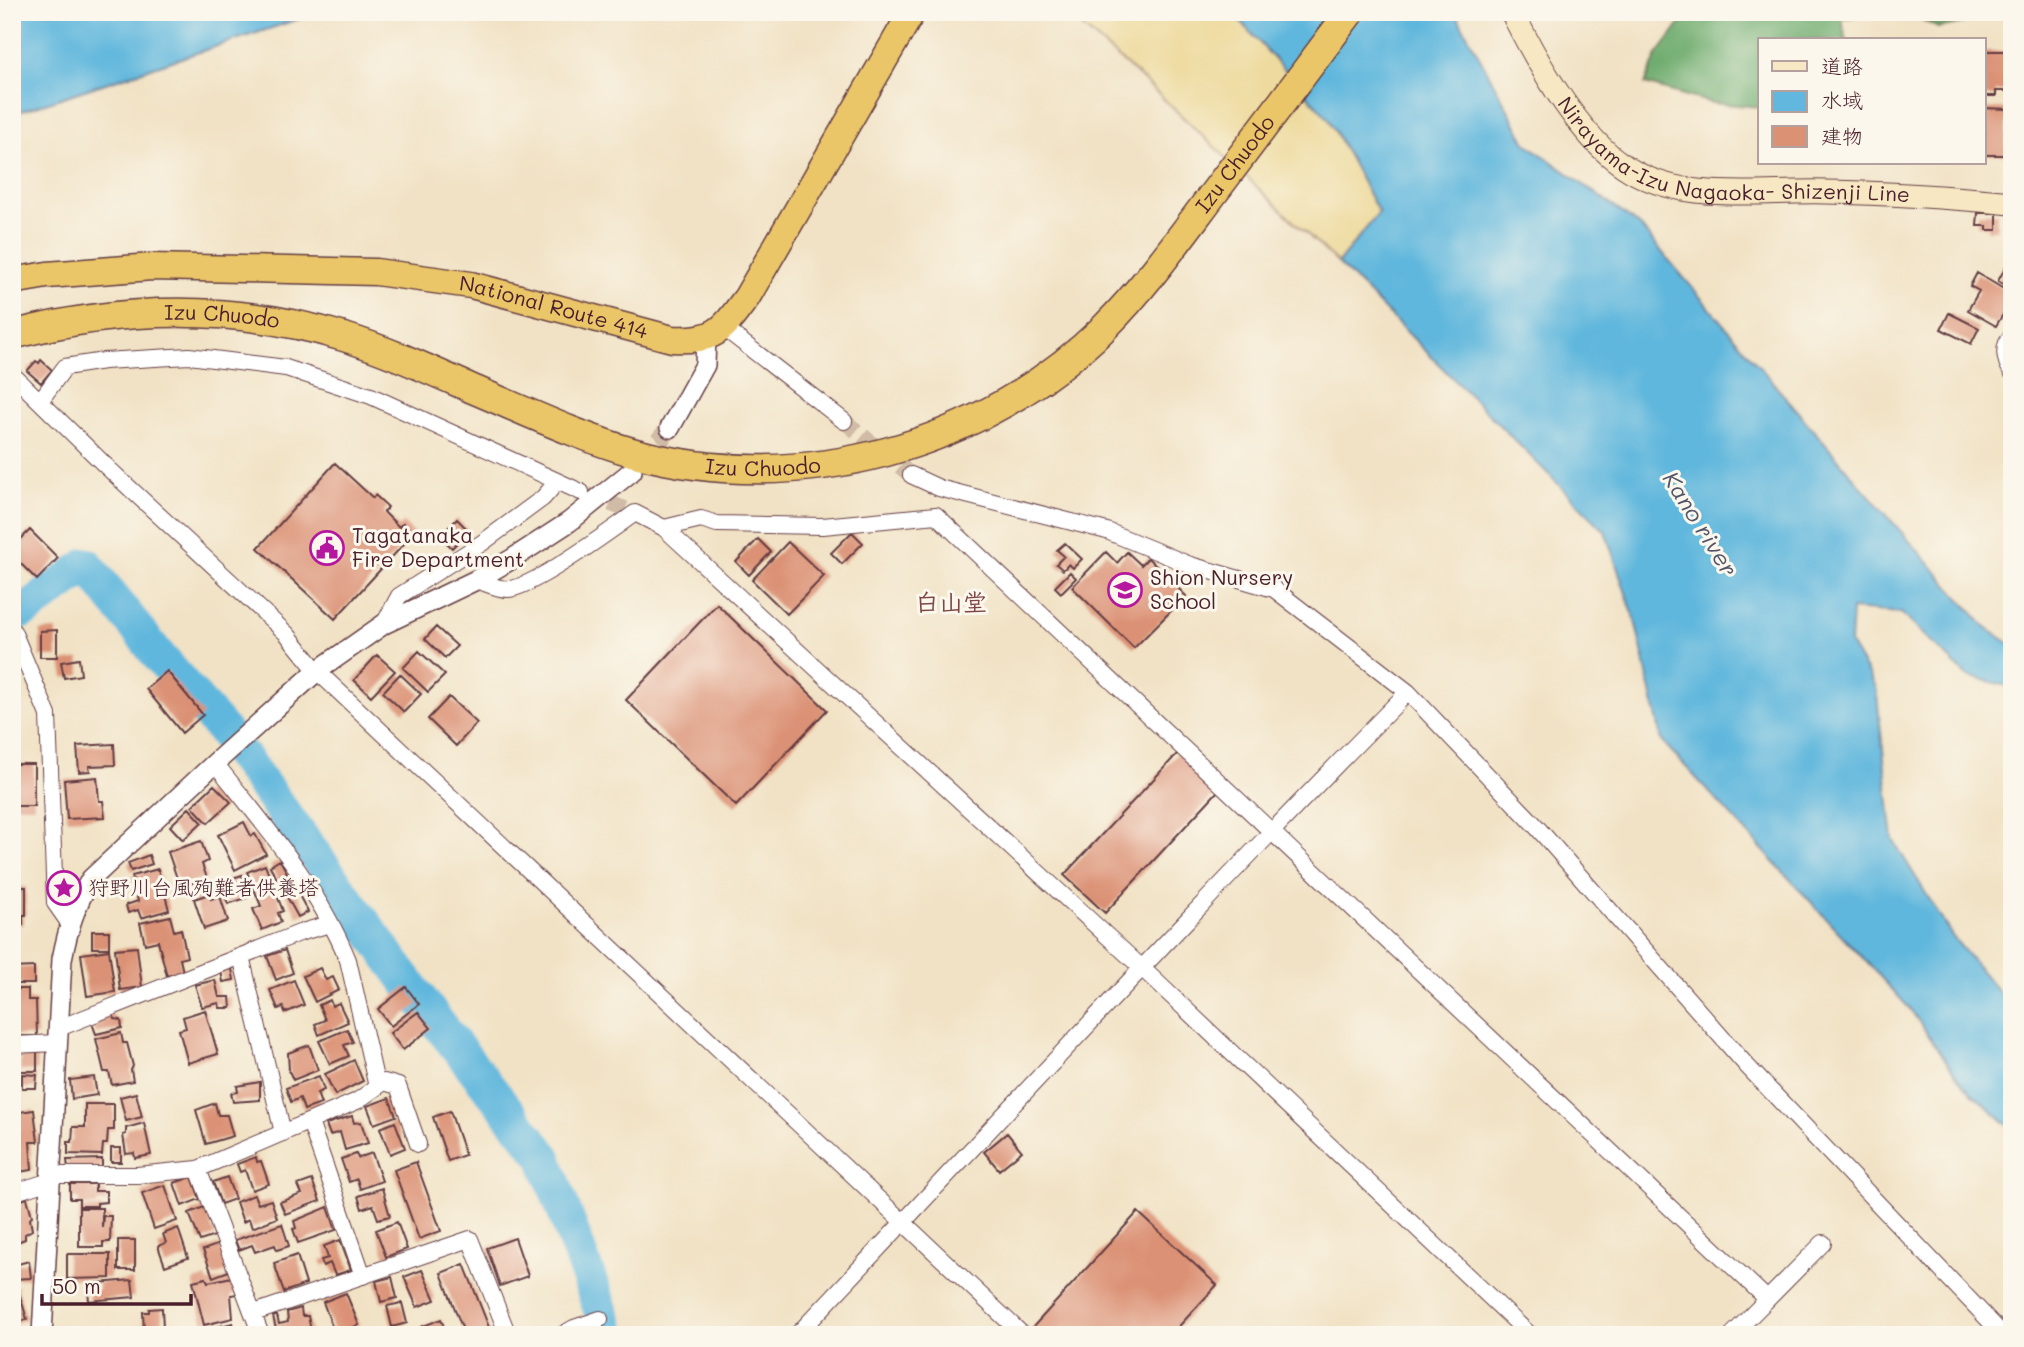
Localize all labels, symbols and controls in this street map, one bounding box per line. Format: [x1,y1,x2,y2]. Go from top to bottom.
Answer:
legend [1758,38,1986,164]
text: 道路 [1821,52,1863,79]
text: 水域 [1821,86,1863,113]
street label: Nirayama-Izu Nagaoka- Shizenji Line [1552,91,1911,207]
street label: Izu Chuodo [1189,109,1280,218]
text: 建物 [1821,122,1863,149]
street label: National Route 414 [458,269,652,344]
street label: Izu Chuodo [164,298,282,333]
street label: Izu Chuodo [704,450,822,481]
water label: Kano river [1657,465,1745,582]
place label: Tagatanaka Fire Department [352,521,524,572]
public building icon: Tagatanaka Fire Department [308,529,346,567]
place label: Shion Nursery School [1150,563,1293,614]
school or university icon: Shion Nursery School [1106,571,1144,609]
district label: 白山堂 [915,586,987,617]
place icon: 狩野川台風殉難者供養塔 [45,869,83,907]
place label: 狩野川台風殉難者供養塔 [88,873,319,900]
scale bar [42,1263,191,1307]
text: 50 m [52,1272,101,1299]

